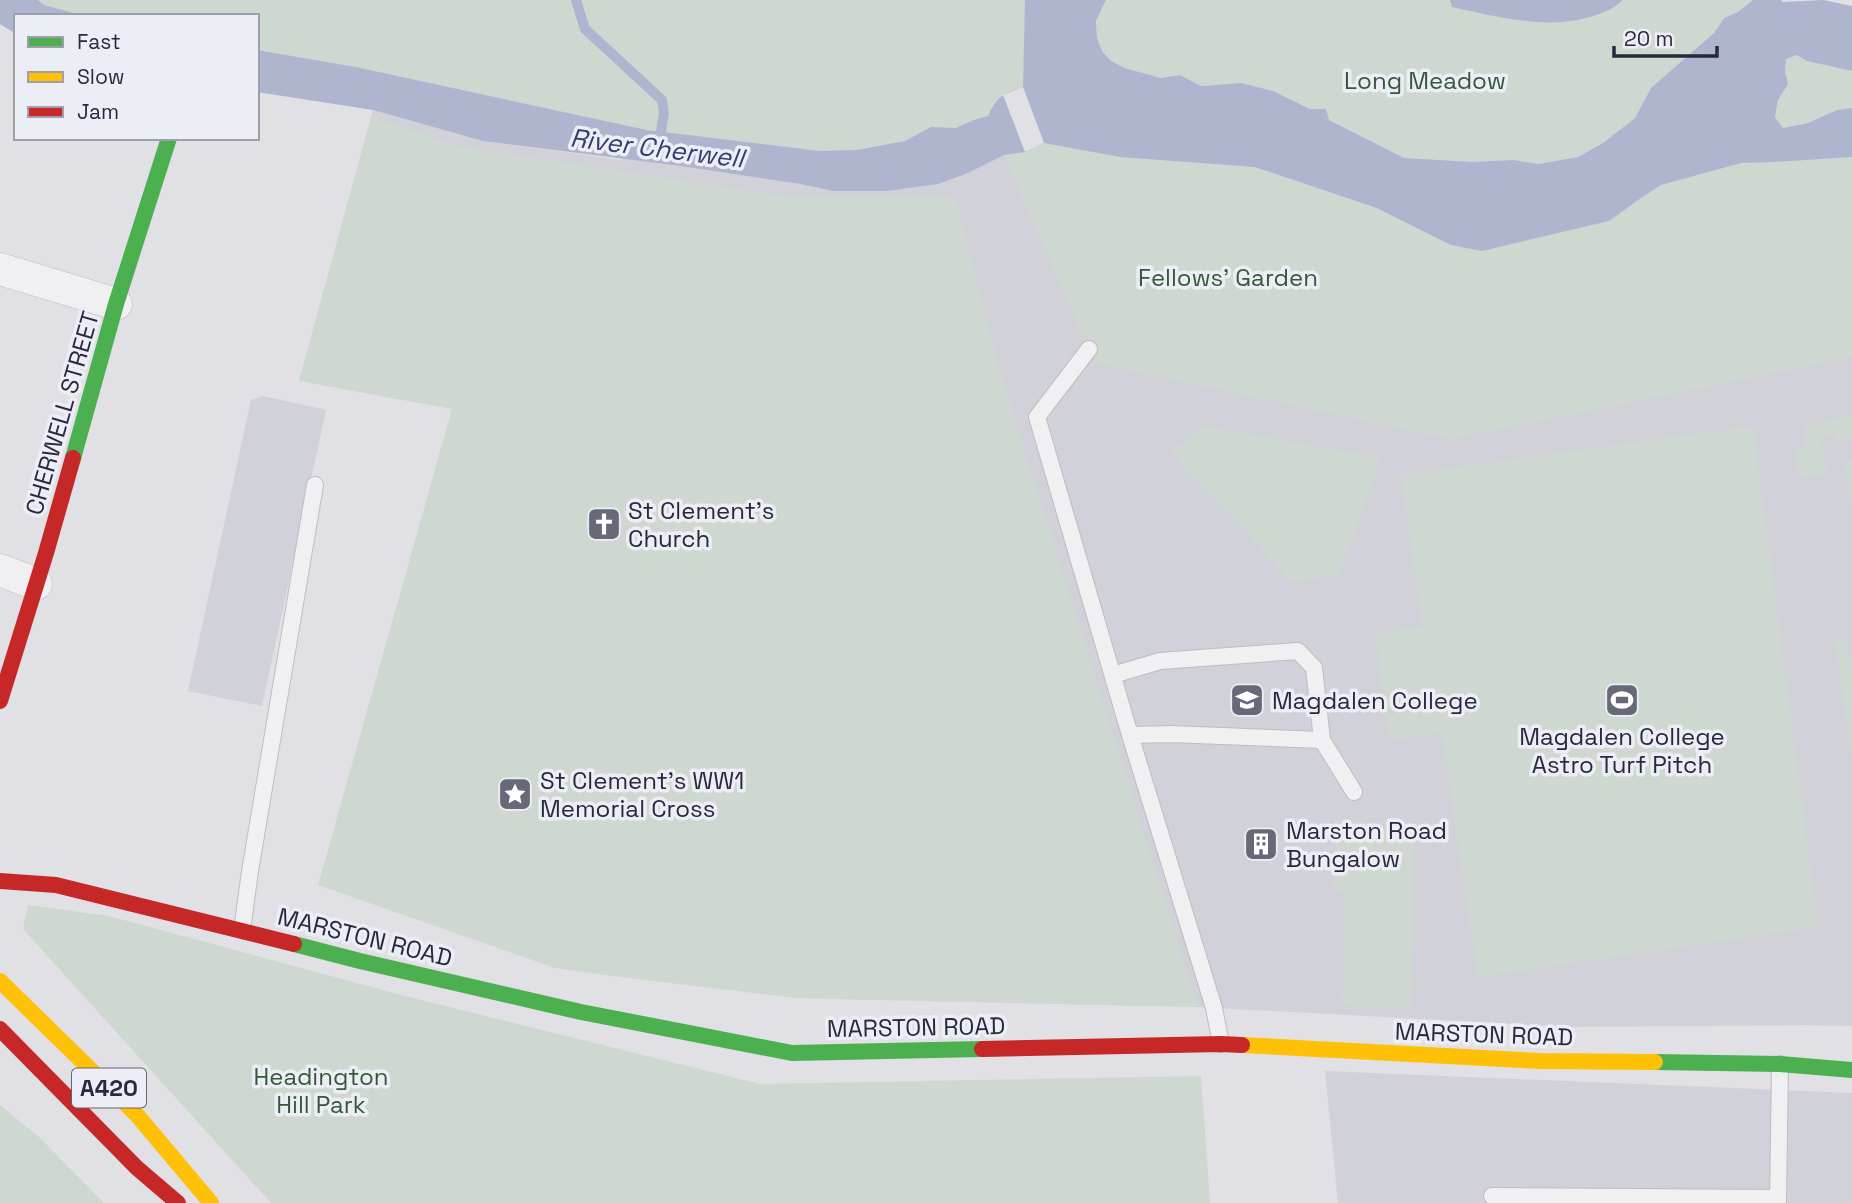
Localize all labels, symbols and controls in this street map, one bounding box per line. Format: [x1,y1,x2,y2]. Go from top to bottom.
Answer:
legend [14,14,259,140]
scale bar [1614,14,1717,58]
text: 20 m [1624,25,1674,52]
text: Fast [77,28,121,55]
text: Slow [77,63,125,90]
park label: Long Meadow [1344,65,1506,96]
text: Jam [77,98,119,125]
water label: River Cherwell [568,120,748,176]
park label: Fellows' Garden [1138,262,1318,293]
street label: CHERWELL STREET [18,308,106,518]
place label: St Clement's Church [628,495,774,554]
church icon: St Clement's Church [585,505,623,543]
school or university icon: Magdalen College [1228,681,1266,719]
sports icon: Magdalen College Astro Turf Pitch [1603,681,1641,719]
place label: Magdalen College [1272,685,1478,716]
place label: Magdalen College Astro Turf Pitch [1519,721,1725,780]
place label: St Clement's WW1 Memorial Cross [540,765,744,824]
place icon: St Clement's WW1 Memorial Cross [496,775,534,813]
place label: Marston Road Bungalow [1286,815,1447,874]
building icon: Marston Road Bungalow [1242,825,1280,863]
street label: MARSTON ROAD [275,900,455,974]
street label: MARSTON ROAD [826,1010,1006,1044]
street label: MARSTON ROAD [1394,1015,1574,1053]
park label: Headington Hill Park [253,1061,389,1120]
road number: A420 [72,1068,146,1107]

